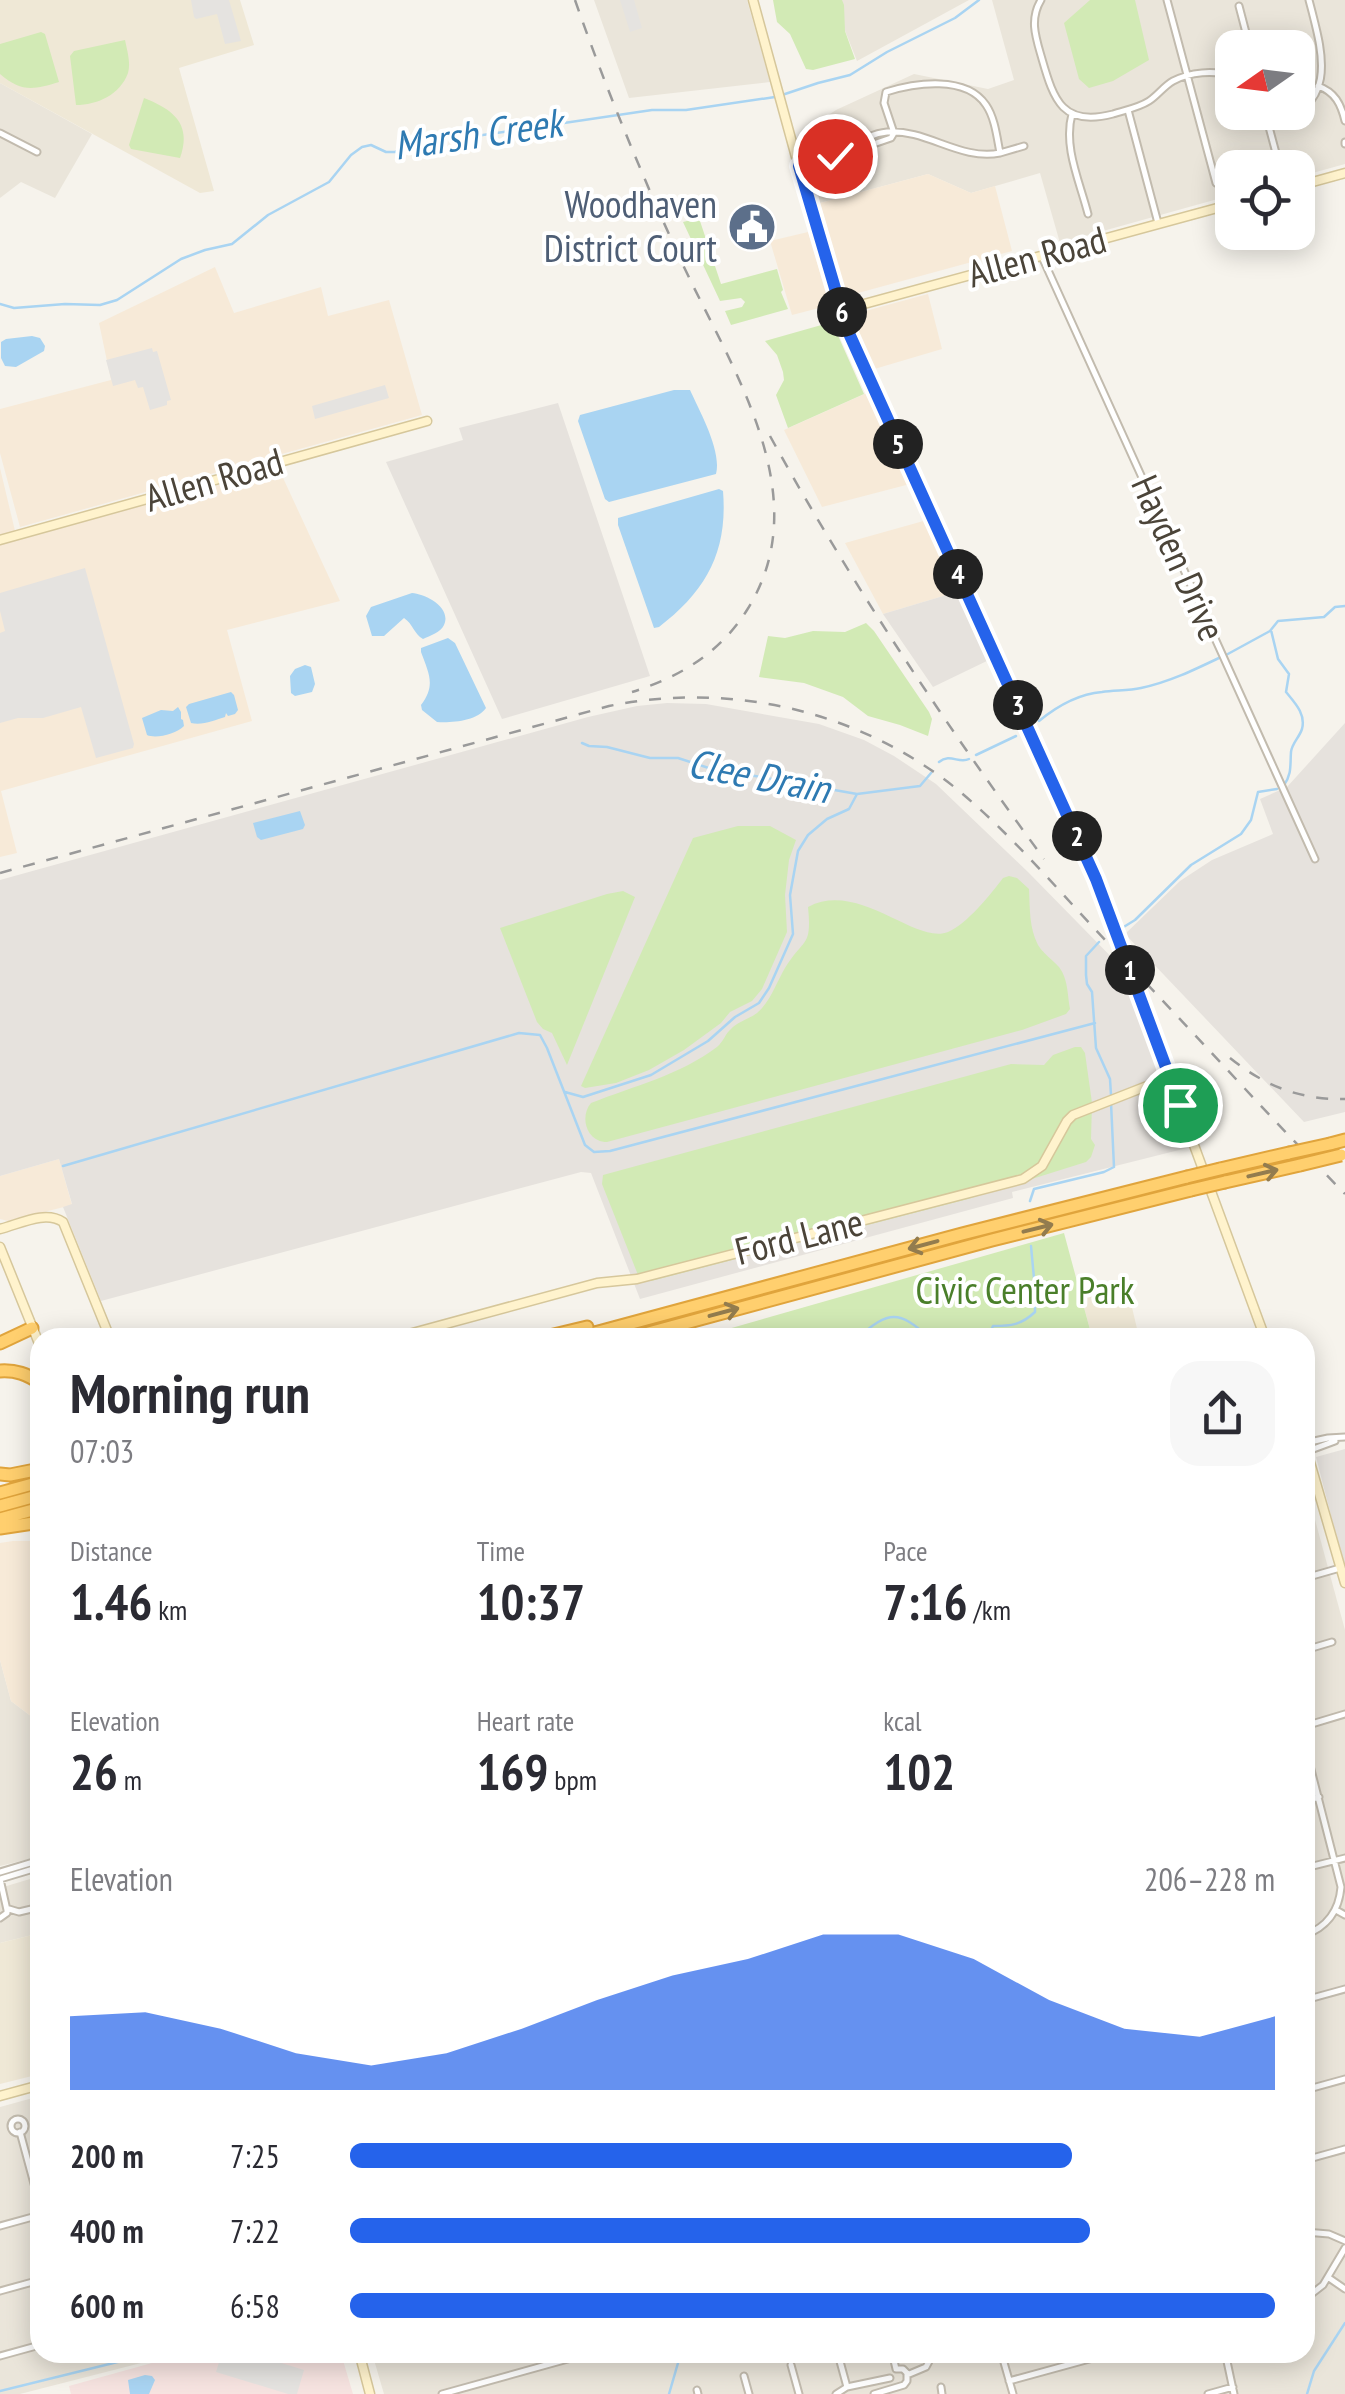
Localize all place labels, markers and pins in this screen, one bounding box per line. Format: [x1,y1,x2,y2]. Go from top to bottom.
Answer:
pin [793,114,878,199]
place label: Woodhaven District Court [544,179,718,272]
public building icon: Woodhaven District Court [726,201,778,253]
pin: 6 [817,287,867,337]
pin: 5 [873,419,923,469]
pin: 4 [933,549,983,599]
pin: 3 [993,680,1043,730]
pin: 2 [1052,811,1102,861]
pin: 1 [1105,945,1155,995]
pin [1138,1063,1223,1148]

